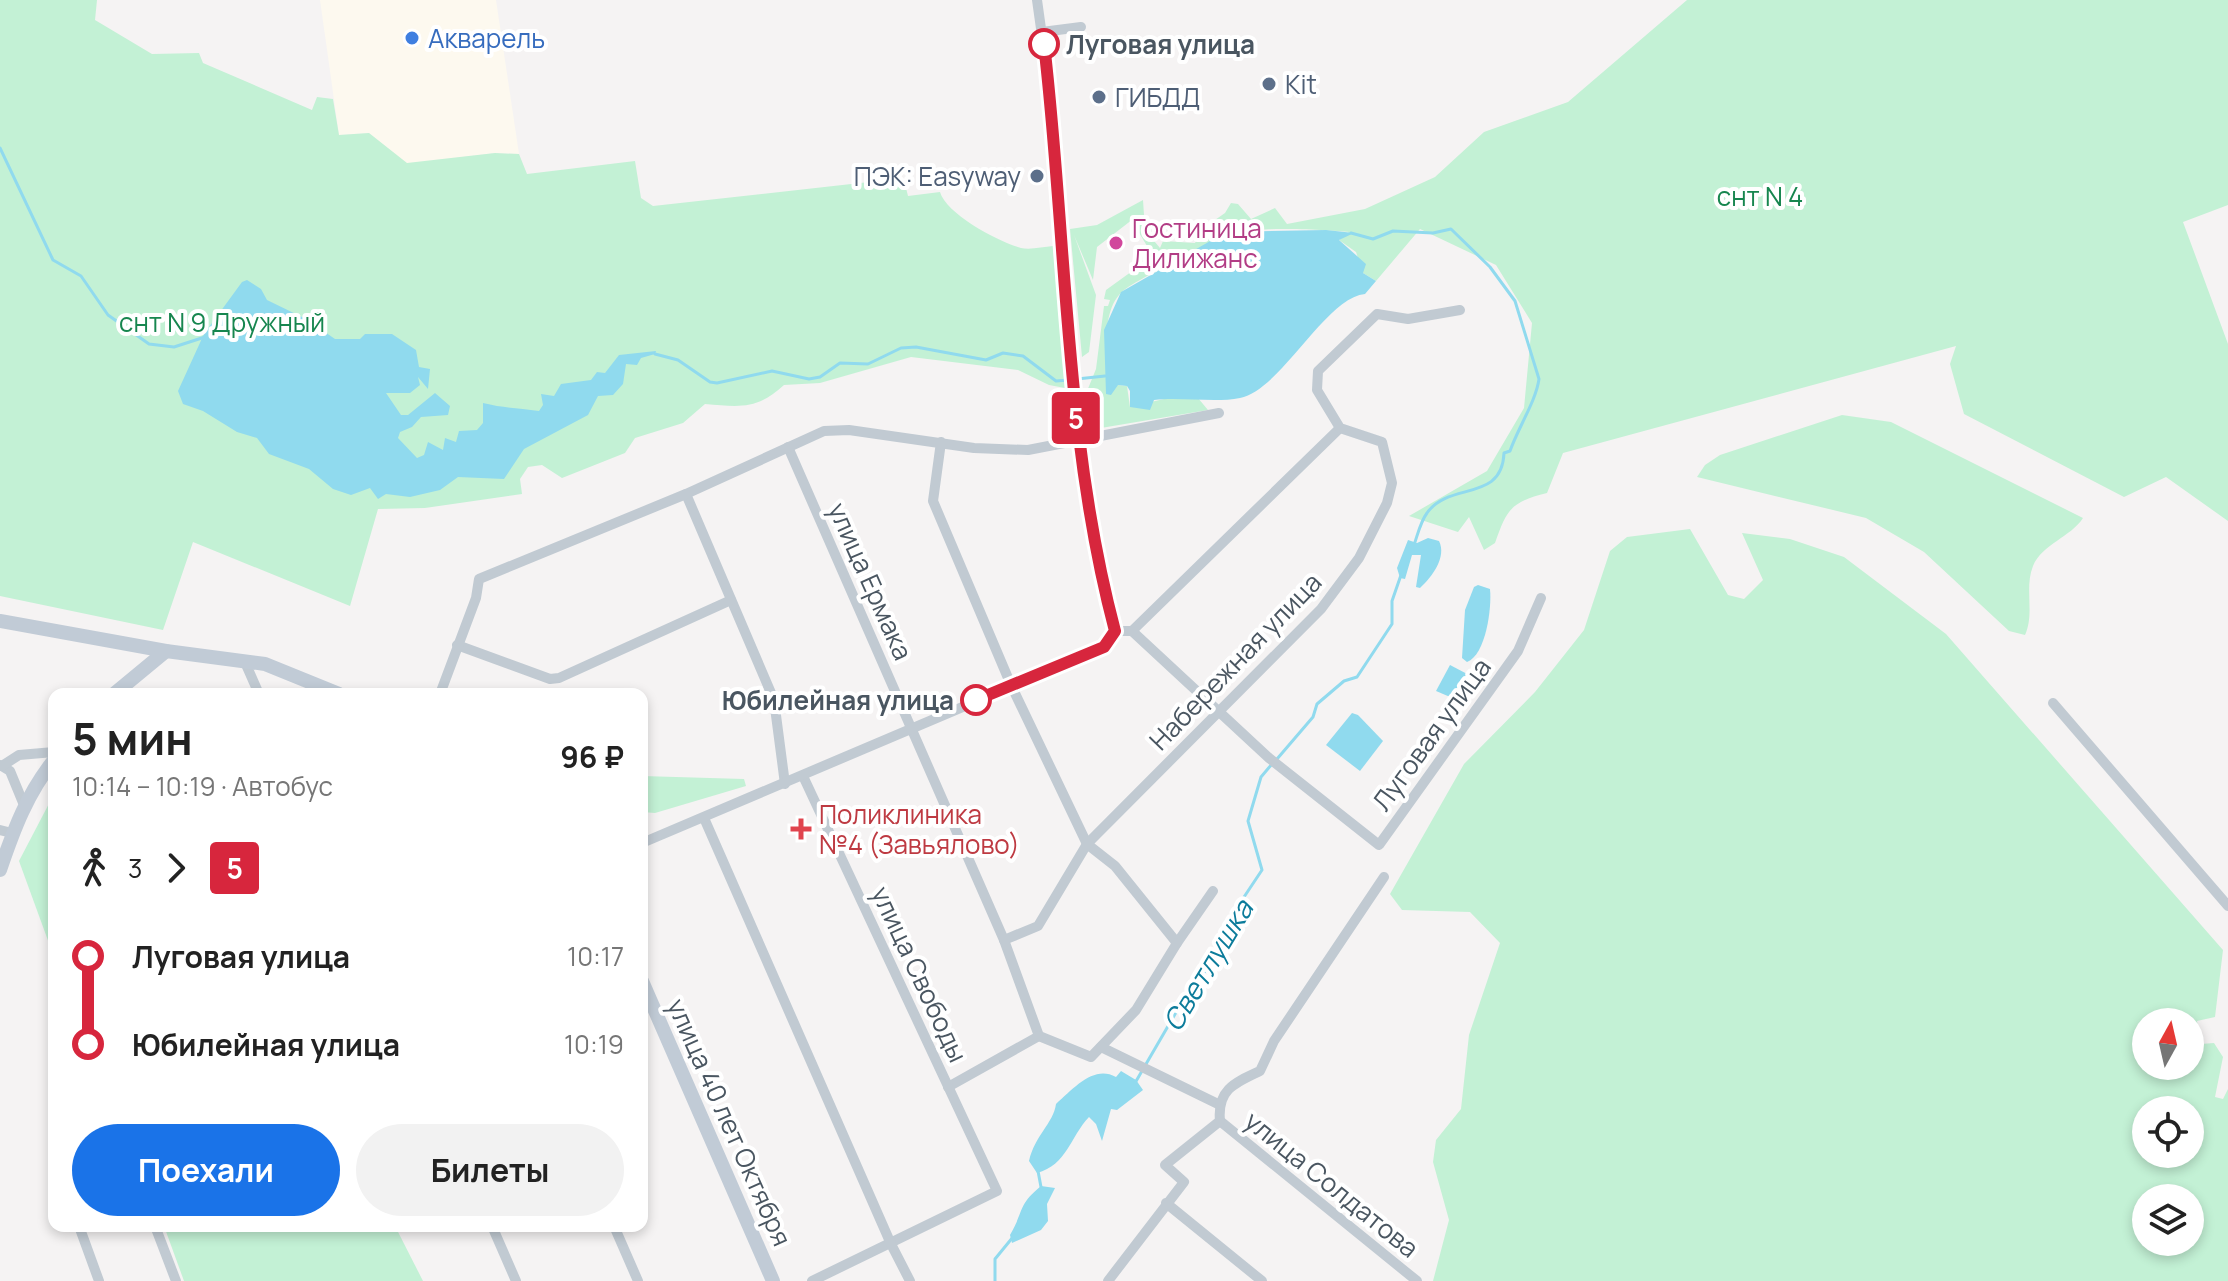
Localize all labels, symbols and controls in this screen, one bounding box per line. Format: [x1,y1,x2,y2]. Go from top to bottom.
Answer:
place label: Акварель [428,20,545,56]
place label: Луговая улица [1066,26,1255,62]
marker: Акварель [403,29,421,47]
marker: Луговая улица [1029,29,1059,59]
place label: Kit [1285,66,1317,102]
marker: Kit [1260,75,1278,93]
place label: ГИБДД [1115,79,1200,115]
marker: ГИБДД [1090,88,1108,106]
place label: ПЭК: Easyway [854,158,1021,194]
marker: ПЭК: Easyway [1028,167,1046,185]
park label: снт N 4 [1717,178,1803,214]
place label: Гостиница Дилижанс [1132,210,1262,276]
marker: Гостиница Дилижанс [1107,234,1125,252]
park label: снт N 9 Дружный [119,304,325,340]
line badge: 5 [1050,392,1102,444]
text: 5 [1068,399,1084,437]
street label: улица Ермака [820,497,922,665]
street label: Набережная улица [1141,564,1329,758]
street label: Луговая улица [1363,650,1499,818]
place label: Юбилейная улица [722,682,954,718]
marker: Юбилейная улица [961,685,991,715]
text: 5 мин [72,708,193,768]
text: 96 ₽ [560,736,624,777]
text: 10:14 – 10:19 · Автобус [72,768,333,804]
place label: Поликлиника №4 (Завьялово) [819,796,1020,862]
marker: Поликлиника №4 (Завьялово) [790,818,812,840]
icon: walk [72,846,116,890]
icon: forward [154,846,198,890]
text: 5 [226,849,243,887]
text: 3 [128,850,142,886]
street label: улица Свободы [864,880,976,1068]
water label: Светлушка [1153,891,1262,1038]
text: Луговая улица [132,936,350,977]
text: 10:17 [567,938,624,974]
street label: улица 40 лет Октября [659,993,801,1251]
north arrow [2132,1008,2204,1080]
map controls [2132,1008,2204,1256]
text: Юбилейная улица [132,1024,400,1065]
text: 10:19 [564,1026,624,1062]
button: locate [2132,1096,2204,1168]
street label: улица Солдатова [1237,1103,1427,1265]
button: Поехали [72,1124,340,1216]
button: Билеты [356,1124,624,1216]
button: layers [2132,1184,2204,1256]

